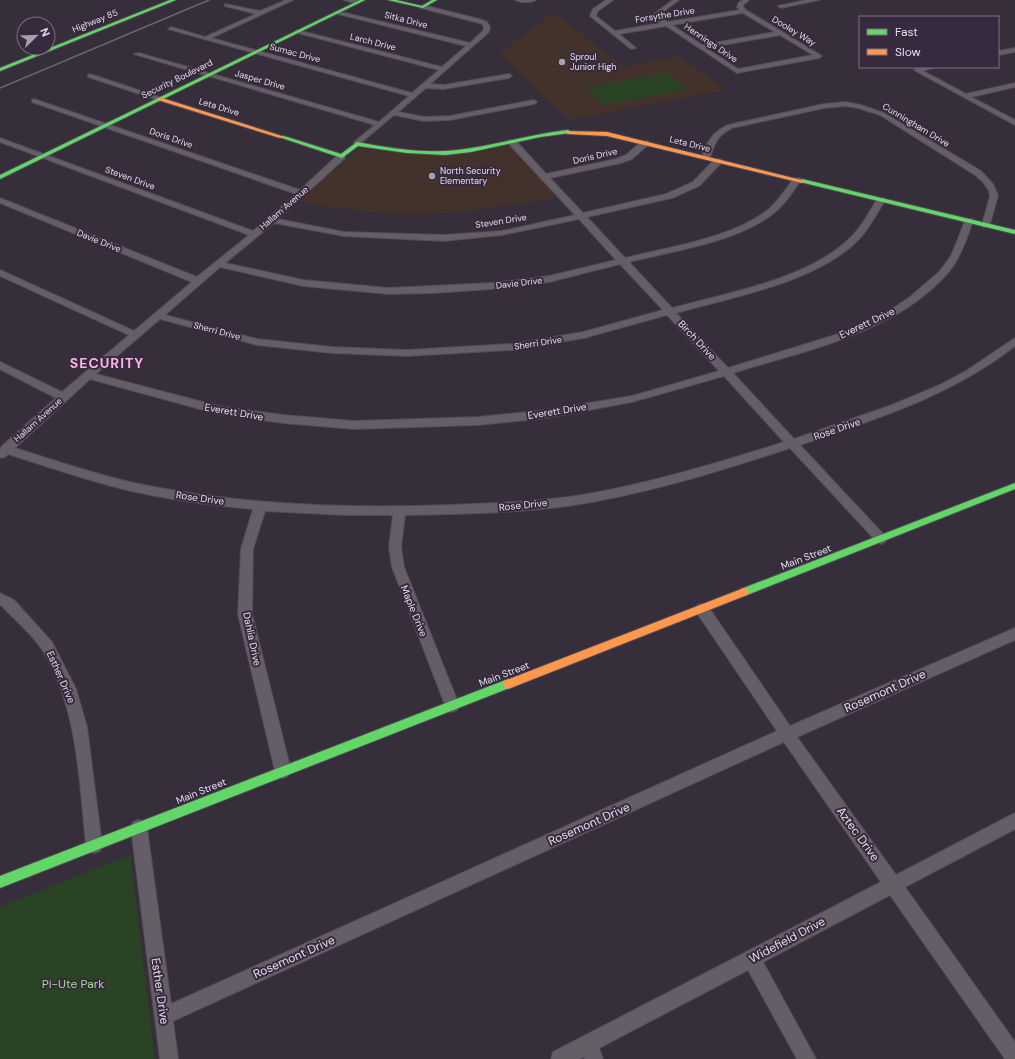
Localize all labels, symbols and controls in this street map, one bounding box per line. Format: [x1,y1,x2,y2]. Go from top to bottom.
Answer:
street label: Forsythe Drive [634,4,696,26]
street label: Highway 85 [70,6,120,36]
street label: Sitka Drive [383,9,429,31]
street label: Dooley Way [770,13,818,49]
north arrow [16,16,56,56]
legend [859,16,999,68]
street label: Hennings Drive [682,21,740,65]
text: Fast [895,24,918,40]
text: N [37,26,53,39]
street label: Larch Drive [349,31,397,53]
street label: Sumac Drive [268,40,322,66]
text: Slow [895,44,921,60]
place label: Sproul Junior High [570,51,617,73]
street label: Security Boulevard [139,56,215,102]
marker: Sproul Junior High [557,57,567,67]
street label: Jasper Drive [233,67,287,93]
street label: Leta Drive [197,95,241,119]
street label: Cunningham Drive [880,100,952,150]
street label: Doris Drive [148,125,194,151]
street label: Leta Drive [668,133,712,155]
street label: Doris Drive [572,145,618,167]
street label: Steven Drive [103,163,157,193]
place label: North Security Elementary [440,165,501,187]
marker: North Security Elementary [427,171,437,181]
street label: Hallam Avenue [257,183,311,233]
street label: Steven Drive [474,211,528,231]
street label: Davie Drive [75,227,123,255]
street label: Davie Drive [495,274,543,292]
street label: Everett Drive [837,304,897,341]
street label: Birch Drive [675,317,719,363]
street label: Sherri Drive [192,319,242,343]
street label: Sherri Drive [513,333,563,353]
district label: SECURITY [70,354,144,372]
street label: Hallam Avenue [11,395,65,445]
street label: Everett Drive [204,400,265,424]
street label: Everett Drive [527,400,588,422]
street label: Rose Drive [812,415,862,443]
street label: Rose Drive [175,488,225,508]
street label: Rose Drive [498,496,548,514]
street label: Main Street [779,541,833,573]
street label: Maple Drive [398,583,430,639]
street label: Dahlia Drive [240,611,264,667]
street label: Esther Drive [44,649,78,705]
street label: Main Street [477,658,531,690]
street label: Rosemont Drive [842,666,928,716]
street label: Main Street [174,775,228,807]
street label: Rosemont Drive [546,799,632,849]
street label: Aztec Drive [833,804,883,864]
street label: Widefield Drive [746,913,828,967]
street label: Rosemont Drive [251,932,337,982]
street label: Esther Drive [147,957,173,1025]
park label: Pi-Ute Park [42,976,104,992]

